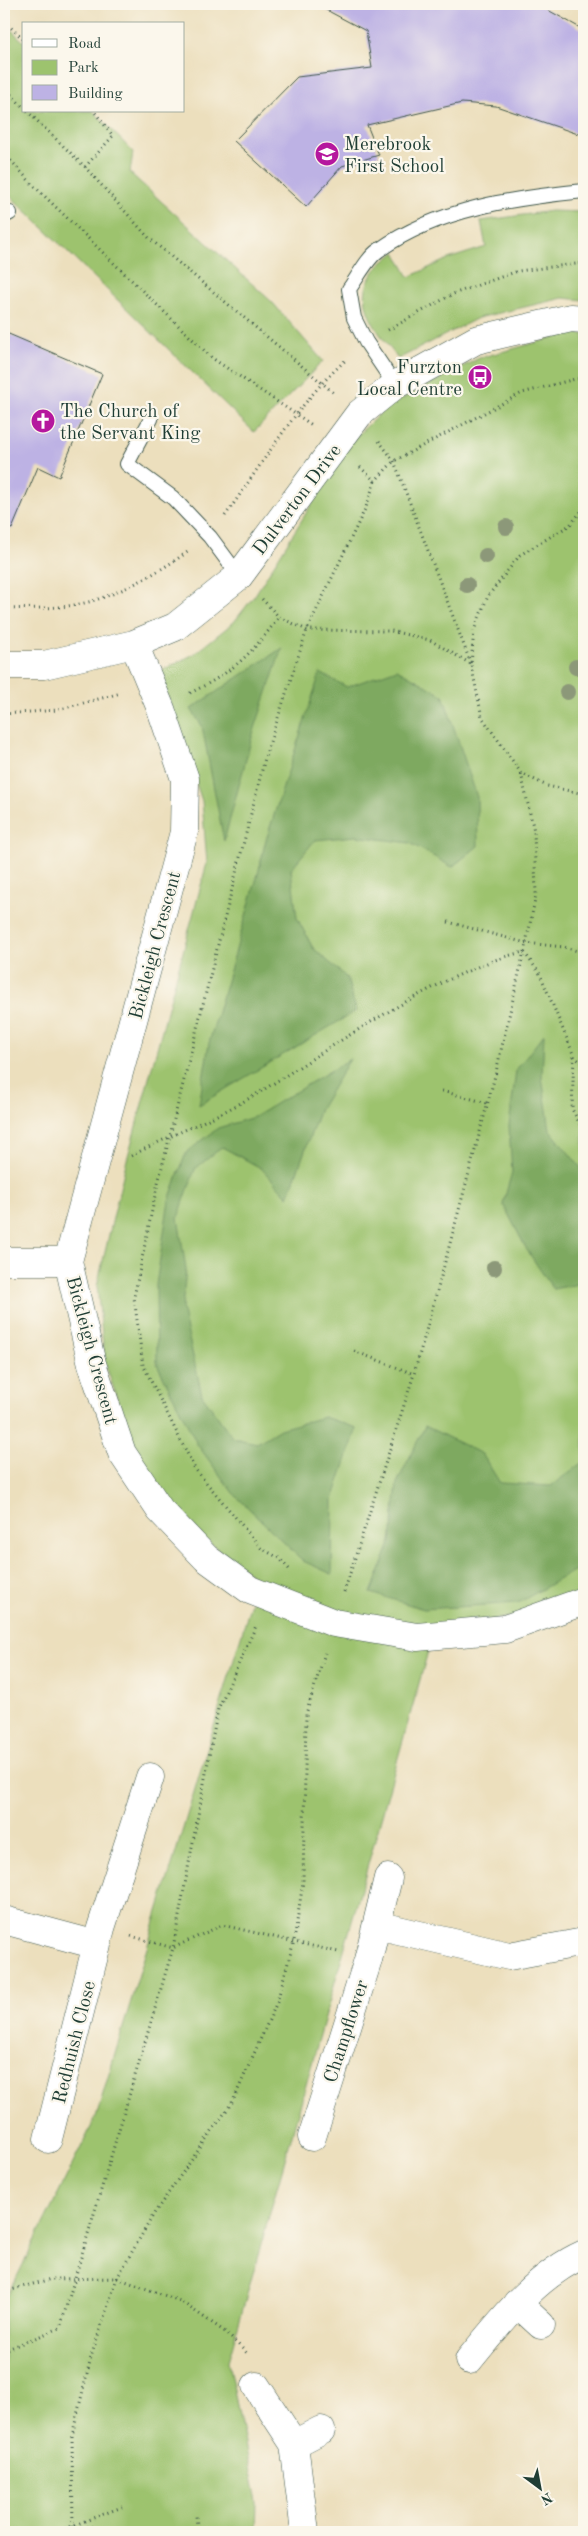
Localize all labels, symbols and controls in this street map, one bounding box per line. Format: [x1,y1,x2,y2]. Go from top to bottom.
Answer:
legend [22,22,185,112]
text: Road [68,37,102,52]
text: Park [68,61,99,76]
text: Building [68,87,123,102]
place label: Merebrook First School [344,136,444,177]
school or university icon: Merebrook First School [314,141,340,167]
place label: Furzton Local Centre [357,359,462,400]
bus stop icon: Furzton Local Centre [467,364,493,390]
place label: The Church of the Servant King [60,403,201,444]
church icon: The Church of the Servant King [30,408,56,434]
street label: Dulverton Drive [250,442,346,559]
street label: Bickleigh Crescent [127,869,185,1022]
street label: Bickleigh Crescent [62,1274,120,1427]
street label: Champflower [322,1978,373,2086]
street label: Redhuish Close [51,1979,100,2106]
north arrow [516,2464,566,2514]
text: N [538,2489,555,2507]

